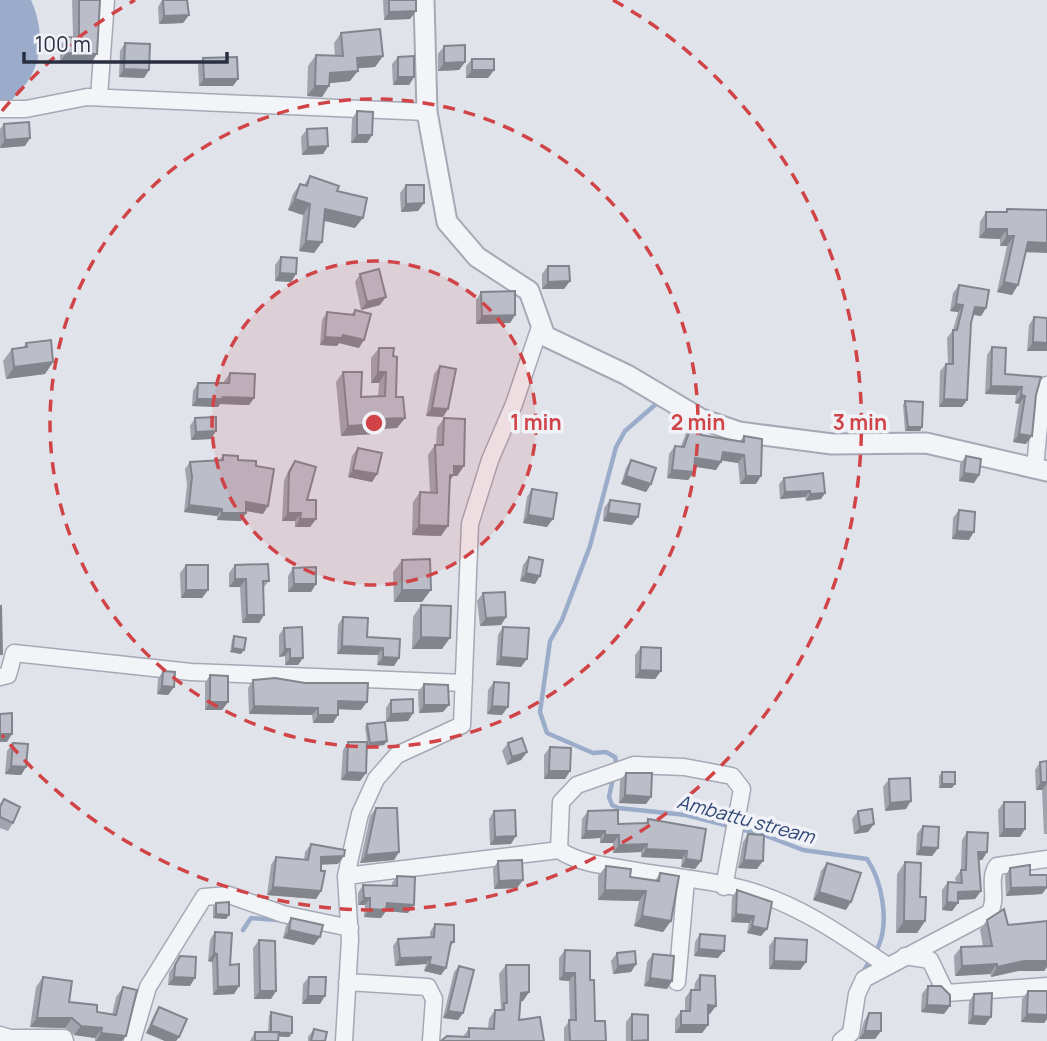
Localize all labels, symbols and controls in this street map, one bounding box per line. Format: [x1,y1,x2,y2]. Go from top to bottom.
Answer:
scale bar [24,21,228,65]
text: 100 m [35,30,91,58]
text: 1 min [510,408,562,436]
text: 2 min [671,408,725,436]
text: 3 min [833,408,887,436]
centre of rings [362,411,386,435]
water label: Ambattu stream [675,788,819,850]

